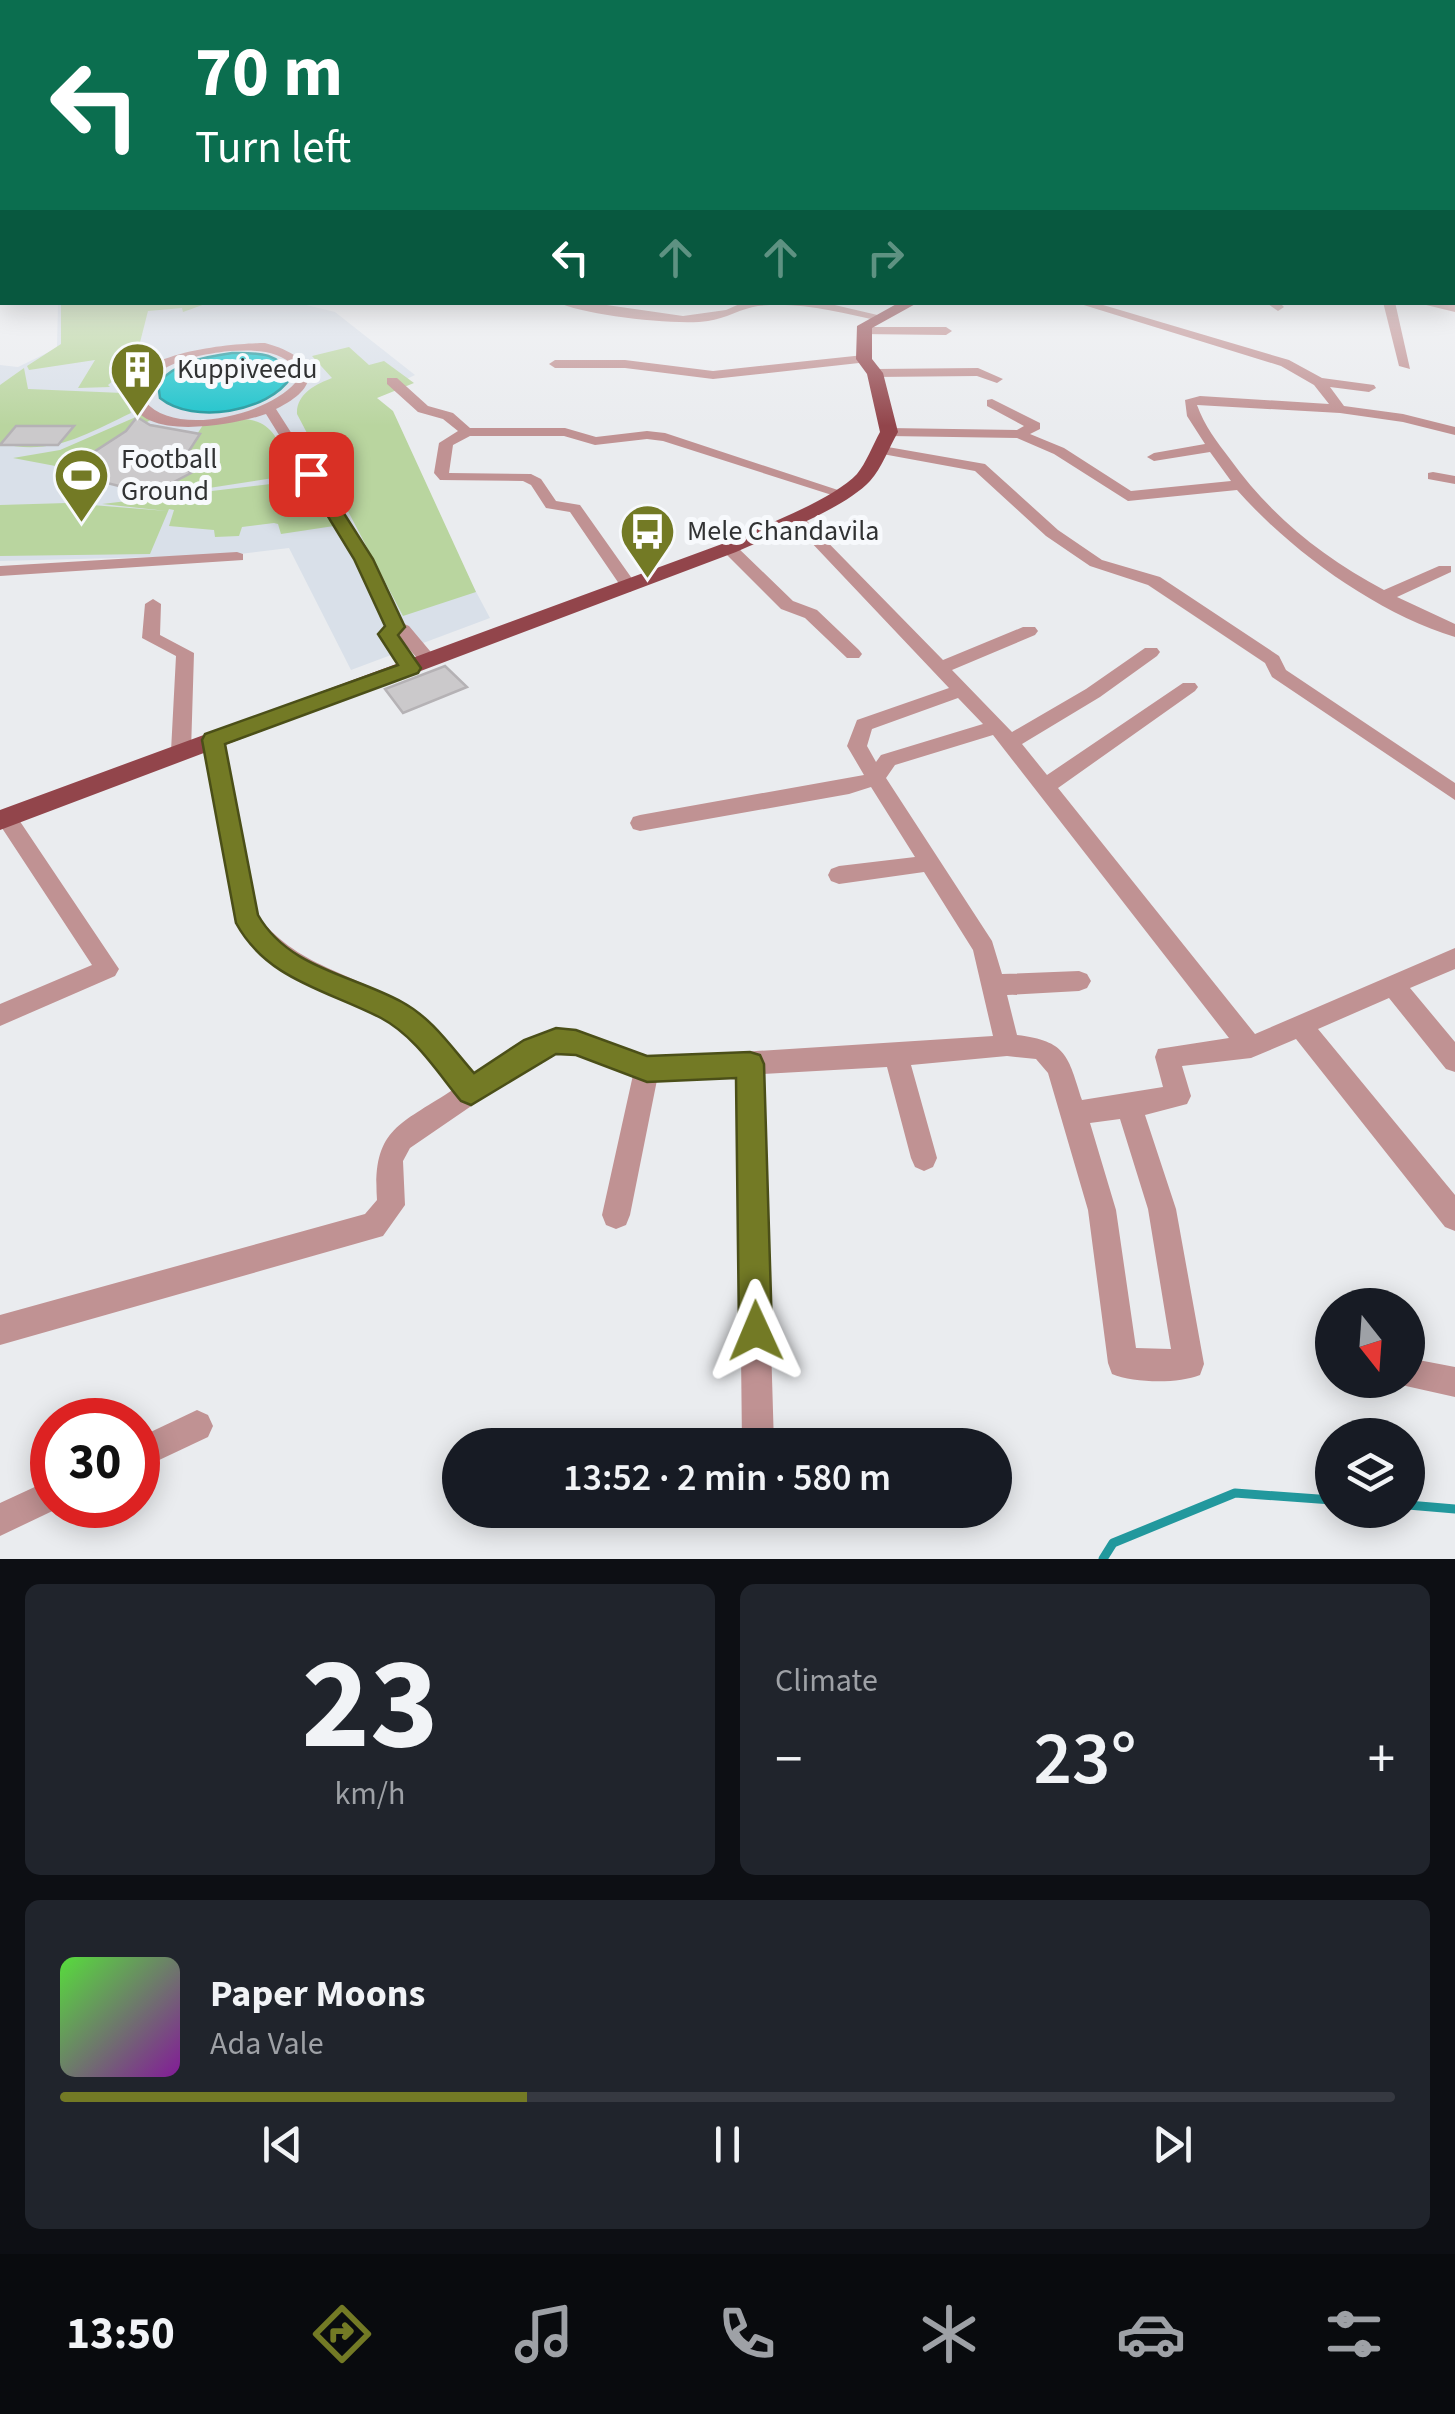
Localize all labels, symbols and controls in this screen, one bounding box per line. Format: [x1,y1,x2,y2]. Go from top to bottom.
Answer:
text: 70 m [195,23,343,123]
icon: left [30,40,160,170]
text: Turn left [195,116,351,180]
icon: left [543,230,598,285]
icon: ahead [648,230,703,285]
icon: ahead [753,230,808,285]
icon: right [858,230,913,285]
building icon: Kuppiveedu [108,339,168,418]
place label: Kuppiveedu [177,349,318,389]
pin [269,432,354,517]
place label: Football Ground [121,439,217,511]
sports icon: Football Ground [52,445,112,524]
icon: arrive [284,447,339,502]
bus stop icon: Mele Chandavila [618,501,678,580]
place label: Mele Chandavila [687,511,879,551]
position arrow [704,1279,808,1383]
north arrow [1315,1288,1425,1398]
map controls [1315,1288,1425,1528]
speed limit sign: 30 [30,1398,160,1528]
button: layers [1315,1418,1425,1528]
text: 13:52 · 2 min · 580 m [563,1451,891,1505]
text: 23 [301,1613,439,1798]
text: Climate [775,1658,878,1704]
text: 23° [1033,1706,1137,1813]
text: − [775,1721,802,1799]
text: + [1368,1721,1395,1799]
text: km/h [335,1771,405,1817]
text: Paper Moons [210,1967,425,2021]
text: Ada Vale [210,2021,324,2067]
icon: previous [255,2117,310,2172]
icon: pause [700,2117,755,2172]
icon: next [1145,2117,1200,2172]
icon: directions [307,2299,377,2369]
icon: music [509,2299,579,2369]
icon: phone [712,2299,782,2369]
icon: climate [914,2299,984,2369]
icon: car [1116,2299,1186,2369]
icon: filters [1319,2299,1389,2369]
text: 13:50 [66,2302,175,2366]

